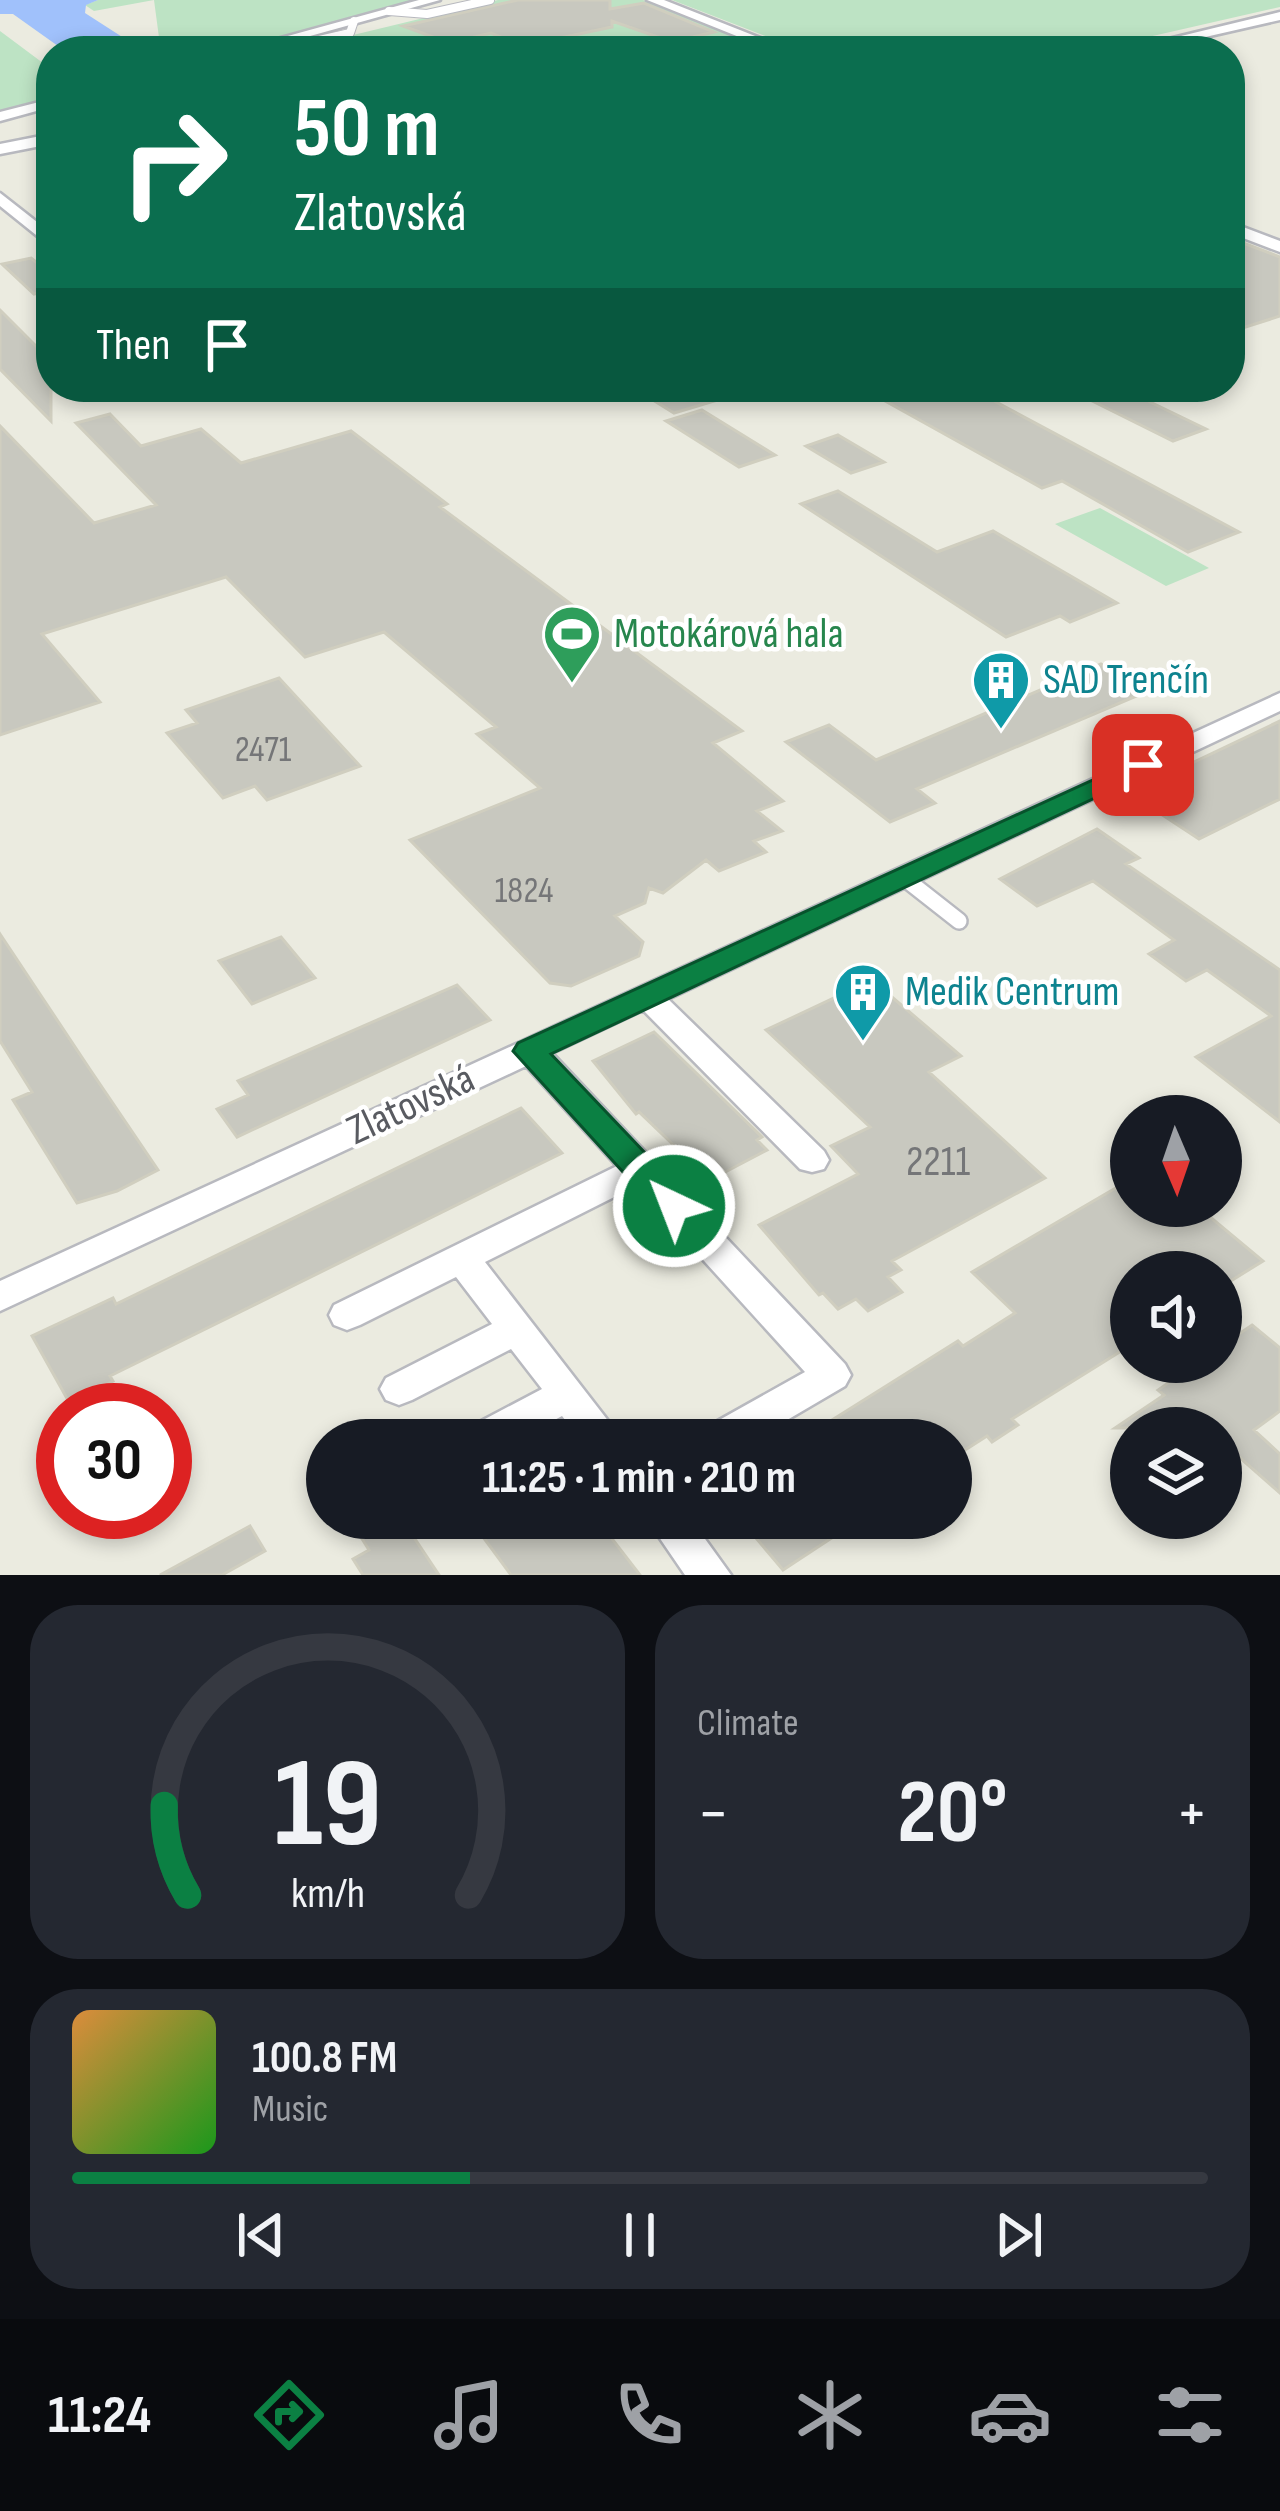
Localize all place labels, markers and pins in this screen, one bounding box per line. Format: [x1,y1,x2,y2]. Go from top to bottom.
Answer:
sports icon: Motokárová hala [541,603,603,685]
place label: Motokárová hala [614,609,844,660]
building icon: SAD Trenčín [970,649,1032,731]
place label: SAD Trenčín [1043,655,1209,706]
pin [1092,714,1194,816]
building icon: Medik Centrum [832,961,894,1043]
place label: Medik Centrum [905,967,1119,1018]

